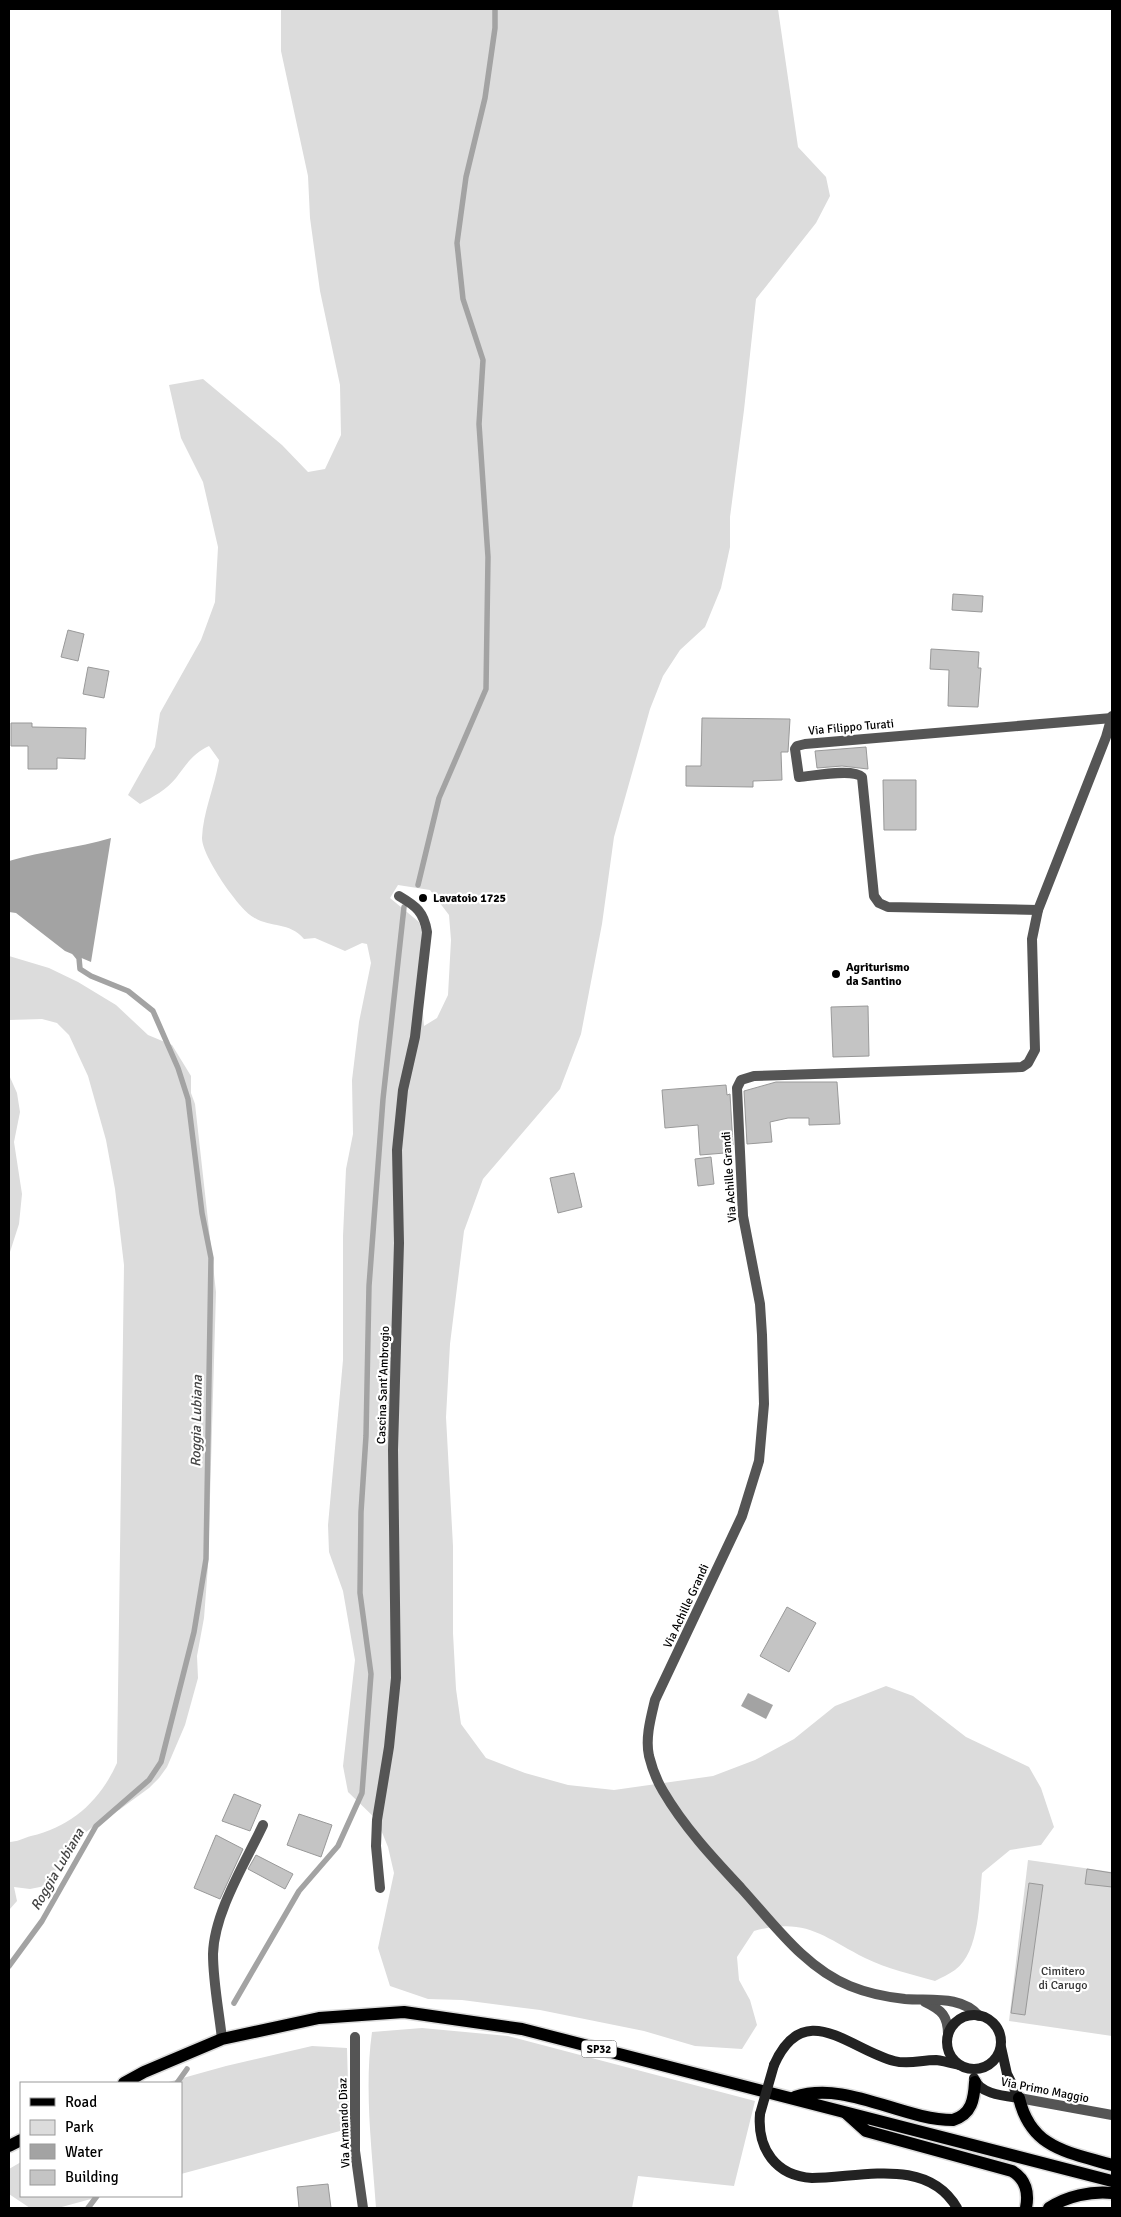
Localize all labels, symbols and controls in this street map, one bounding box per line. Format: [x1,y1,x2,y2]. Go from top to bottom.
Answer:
street label: Via Filippo Turati [808,716,895,739]
place label: Lavatoio 1725 [433,891,506,906]
marker: Lavatoio 1725 [417,892,429,904]
place label: Agriturismo da Santino [846,960,909,989]
marker: Agriturismo da Santino [830,968,842,980]
street label: Via Achille Grandi [719,1131,740,1223]
street label: Cascina Sant'Ambrogio [374,1326,393,1444]
water label: Roggia Lubiana [187,1374,206,1467]
street label: Via Achille Grandi [660,1562,713,1651]
water label: Roggia Lubiana [27,1824,88,1913]
park label: Cimitero di Carugo [1038,1964,1088,1993]
road number: SP32 [582,2040,616,2058]
street label: Via Primo Maggio [999,2075,1090,2106]
street label: Via Armando Diaz [335,2077,354,2168]
legend [20,2082,182,2197]
text: Road [65,2093,97,2111]
text: Park [65,2118,94,2136]
text: Water [65,2143,103,2161]
text: Building [65,2168,119,2186]

